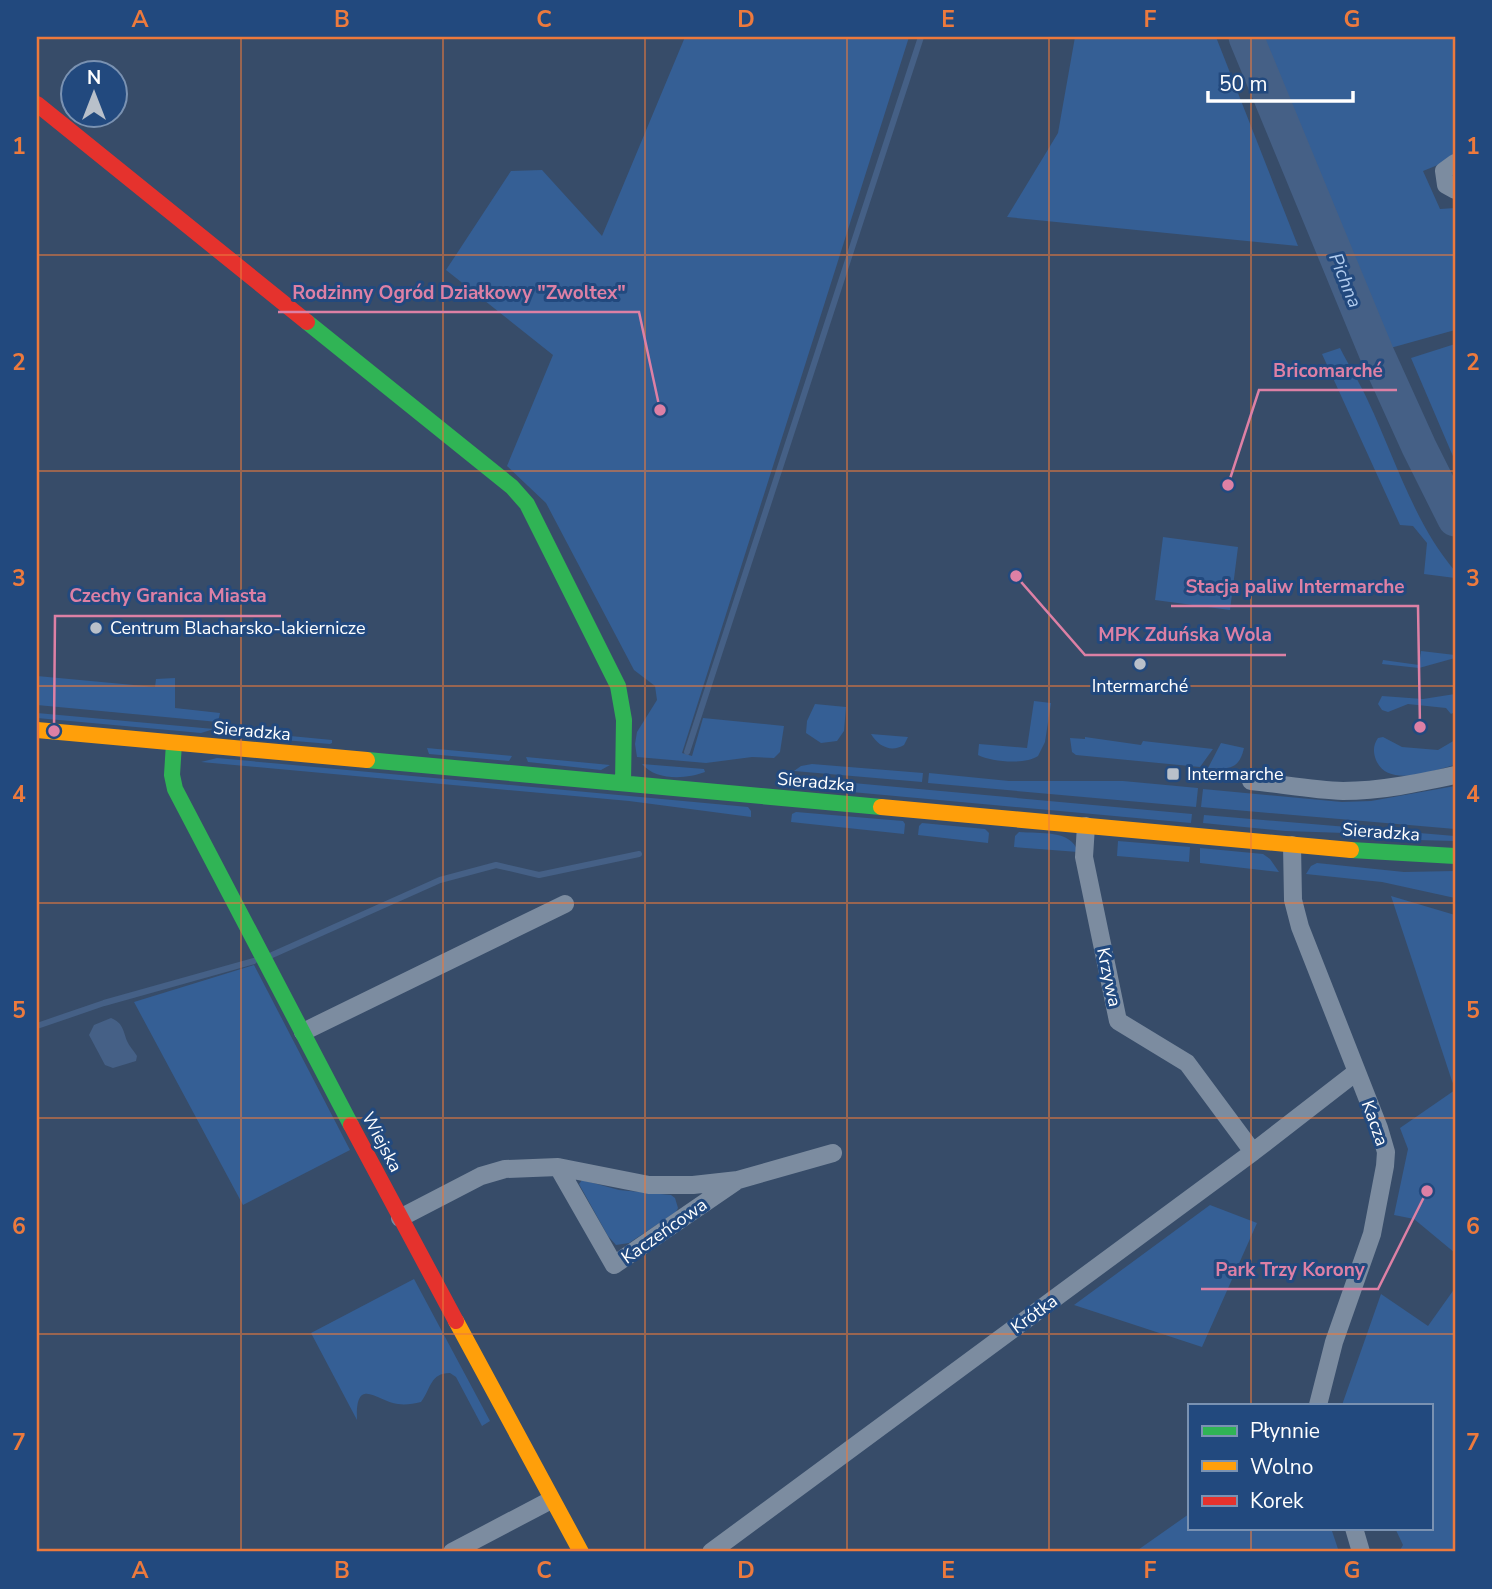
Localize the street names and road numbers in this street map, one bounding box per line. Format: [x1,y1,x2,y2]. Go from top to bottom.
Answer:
street label: Sieradzka [212,716,292,746]
street label: Sieradzka [776,767,856,797]
street label: Sieradzka [1341,817,1421,847]
street label: Krzywa [1091,945,1127,1009]
street label: Kacza [1356,1097,1394,1149]
street label: Wiejska [356,1108,408,1176]
street label: Kaczeńcowa [616,1193,712,1269]
street label: Krótka [1006,1289,1062,1339]

